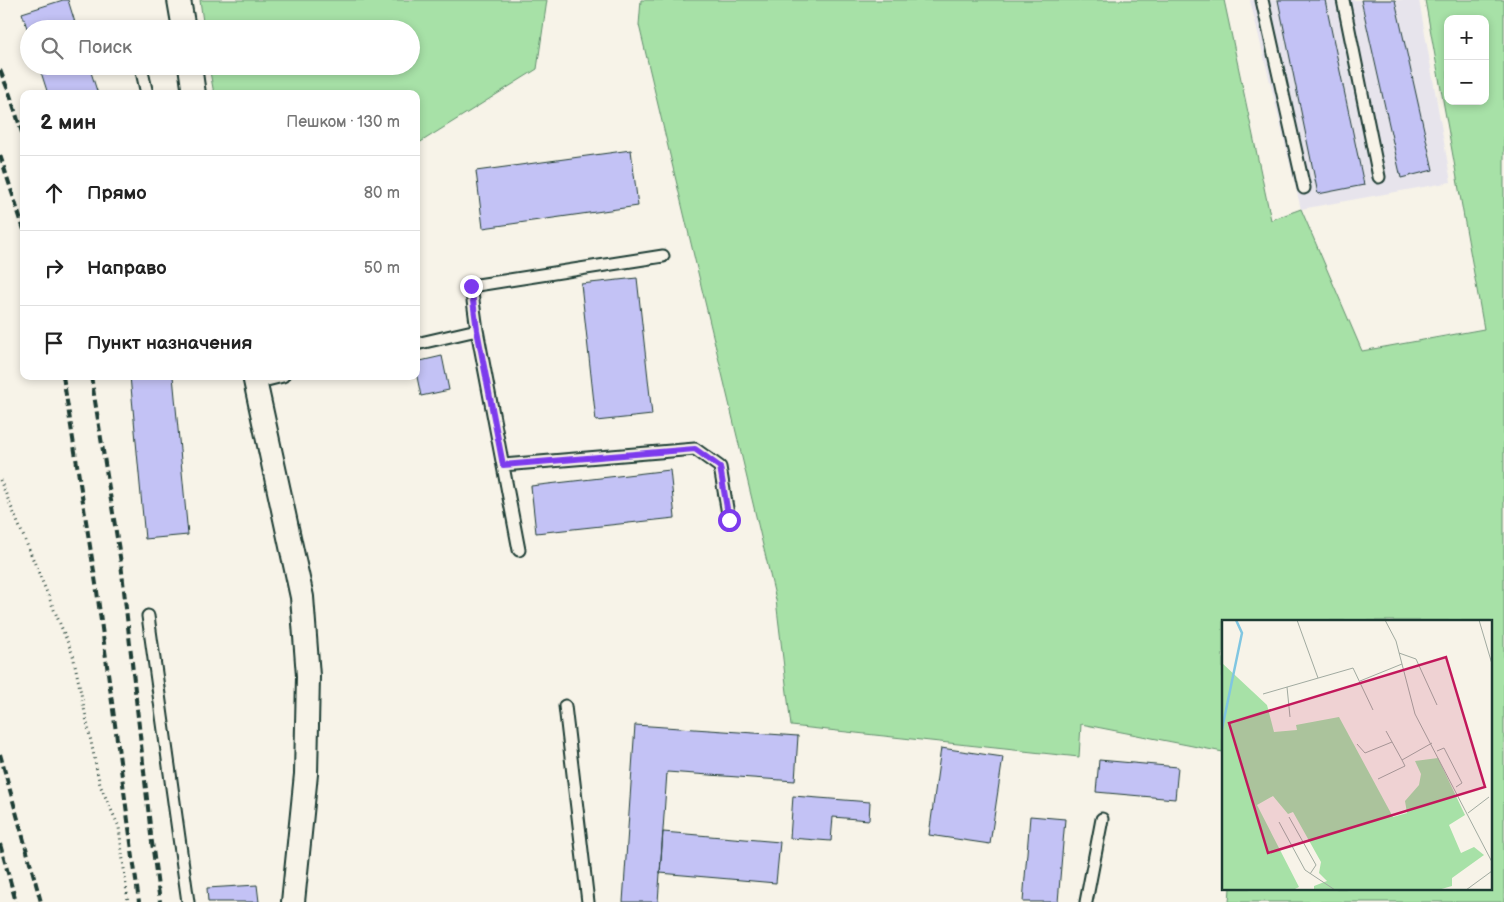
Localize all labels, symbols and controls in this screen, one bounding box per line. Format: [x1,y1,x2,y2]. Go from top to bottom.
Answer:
map controls [1444,15,1489,105]
button: + [1444,15,1489,60]
search box [20,20,420,75]
icon: search [38,34,66,62]
text: Поиск [78,36,132,59]
button: − [1444,60,1489,105]
text: 2 мин [40,110,96,135]
text: Пешком · 130 m [286,113,400,132]
icon: ahead [40,179,68,207]
text: Прямо [87,182,147,205]
text: 80 m [364,184,400,203]
icon: right [40,254,68,282]
text: Направо [87,257,167,280]
text: 50 m [364,259,400,278]
route end [460,275,483,298]
icon: arrive [40,329,68,357]
text: Пункт назначения [87,332,252,355]
route start [718,509,741,532]
inset map [1222,620,1492,890]

